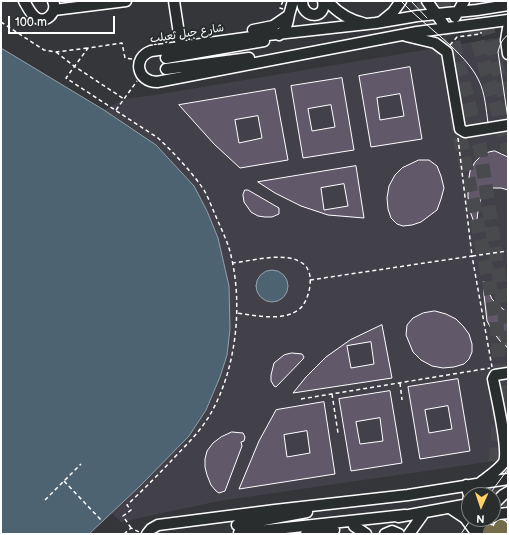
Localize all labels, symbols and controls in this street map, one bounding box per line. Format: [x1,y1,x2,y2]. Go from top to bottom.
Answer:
scale bar [10,8,117,34]
text: 100 m [15,15,47,30]
street label: شارع جبل ثعيلب [149,22,225,46]
north arrow [461,487,501,527]
text: N [476,512,485,525]

